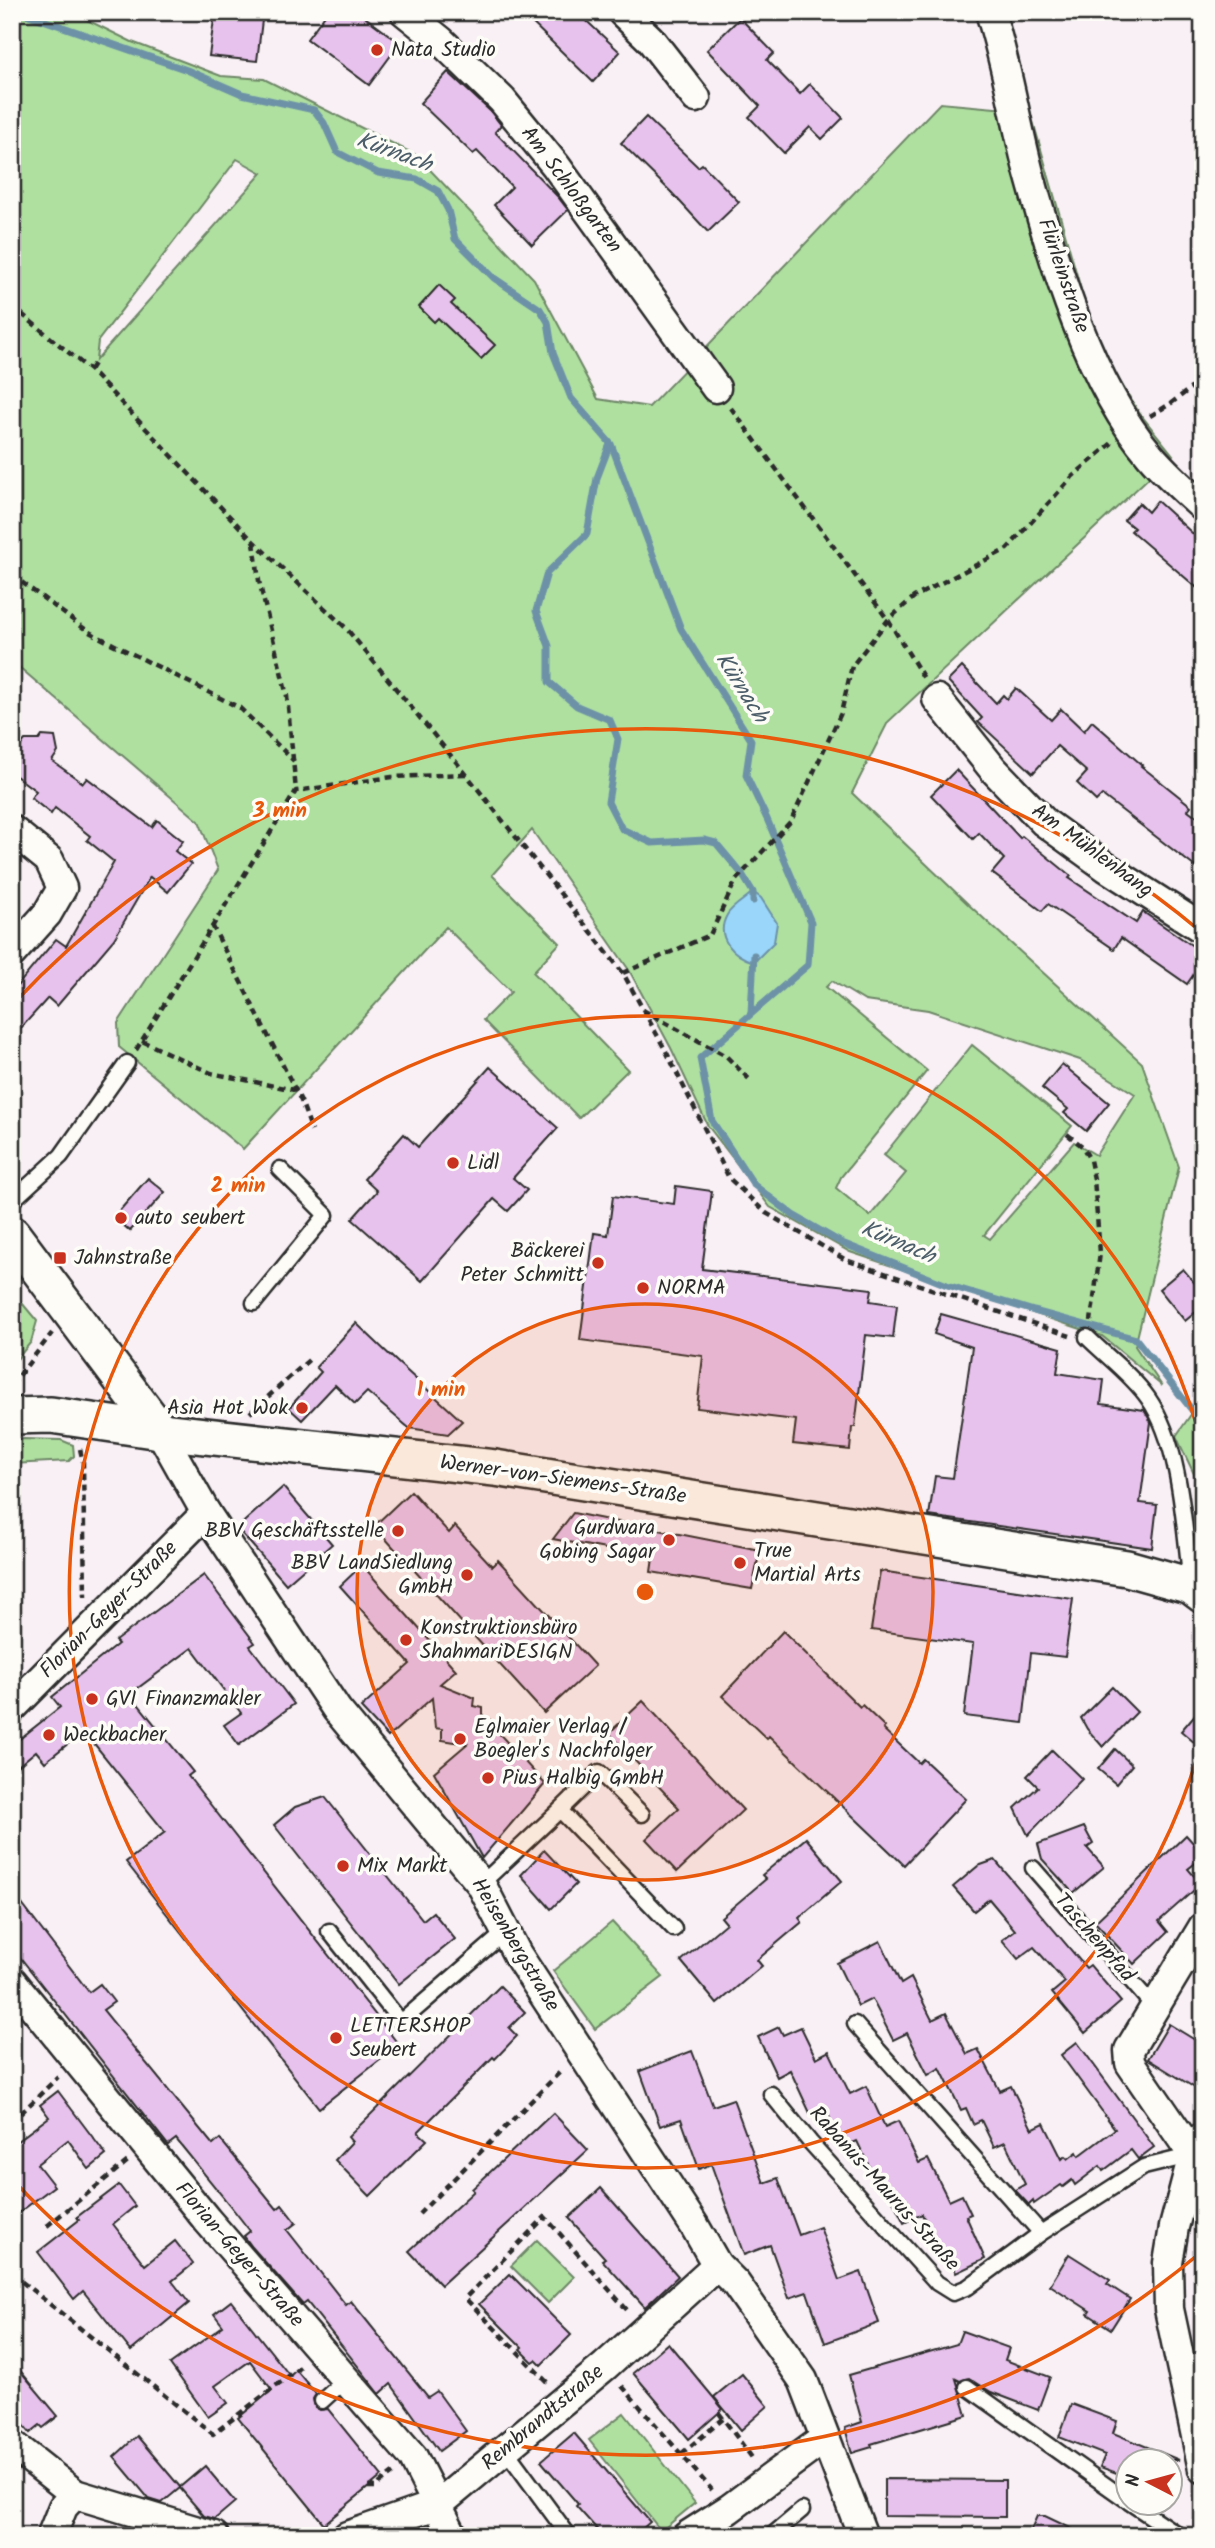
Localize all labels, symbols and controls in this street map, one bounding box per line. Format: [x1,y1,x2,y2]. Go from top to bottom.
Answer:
place label: Nata Studio [391,34,496,67]
marker: Nata Studio [369,42,385,58]
street label: Am Schloßgarten [512,119,630,261]
water label: Kürnach [351,123,438,184]
street label: Flürleinstraße [1028,214,1098,338]
water label: Kürnach [705,645,778,732]
text: 3 min [252,795,307,828]
street label: Am Mühlenhang [1024,795,1160,907]
place label: Lidl [467,1147,499,1180]
marker: Lidl [445,1155,461,1171]
text: 2 min [211,1170,265,1203]
place label: auto seubert [135,1202,246,1235]
marker: auto seubert [113,1210,129,1226]
water label: Kürnach [855,1211,942,1275]
place label: Bäckerei Peter Schmitt [460,1235,585,1292]
place label: Jahnstraße [74,1242,172,1275]
marker: Jahnstraße [52,1250,68,1266]
marker: Bäckerei Peter Schmitt [590,1255,606,1271]
place label: NORMA [657,1272,726,1305]
marker: NORMA [635,1280,651,1296]
text: 1 min [417,1374,465,1407]
place label: Asia Hot Wok [167,1392,288,1425]
marker: Asia Hot Wok [294,1400,310,1416]
street label: Werner-von-Siemens-Straße [438,1446,689,1514]
place label: Gurdwara Gobing Sagar [539,1512,656,1569]
place label: BBV Geschäftsstelle [205,1515,385,1548]
marker: BBV Geschäftsstelle [390,1523,406,1539]
marker: Gurdwara Gobing Sagar [661,1532,677,1548]
street label: Florian-Geyer-Straße [32,1533,186,1687]
place label: True Martial Arts [754,1535,861,1592]
place label: BBV LandSiedlung GmbH [291,1547,453,1604]
marker: True Martial Arts [732,1555,748,1571]
marker: BBV LandSiedlung GmbH [459,1567,475,1583]
centre of rings [633,1580,657,1604]
place label: Konstruktionsbüro ShahmariDESIGN [420,1612,577,1669]
marker: Konstruktionsbüro ShahmariDESIGN [398,1632,414,1648]
place label: GVI Finanzmakler [106,1683,261,1716]
marker: GVI Finanzmakler [84,1691,100,1707]
place label: Eglmaier Verlag / Boegler's Nachfolger [474,1711,653,1768]
place label: Weckbacher [63,1719,167,1752]
marker: Weckbacher [41,1727,57,1743]
marker: Eglmaier Verlag / Boegler's Nachfolger [452,1731,468,1747]
place label: Pius Halbig GmbH [502,1762,664,1795]
marker: Pius Halbig GmbH [480,1770,496,1786]
place label: Mix Markt [357,1850,448,1883]
marker: Mix Markt [335,1858,351,1874]
street label: Heisenbergstraße [462,1872,568,2019]
street label: Taschenpfad [1046,1886,1143,1991]
place label: LETTERSHOP Seubert [350,2010,471,2067]
marker: LETTERSHOP Seubert [328,2030,344,2046]
street label: Rabanus-Maurus-Straße [801,2099,968,2280]
street label: Florian-Geyer-Straße [166,2175,312,2336]
street label: Rembrandtstraße [474,2356,612,2479]
north arrow [1114,2446,1184,2516]
text: N [1119,2473,1150,2488]

